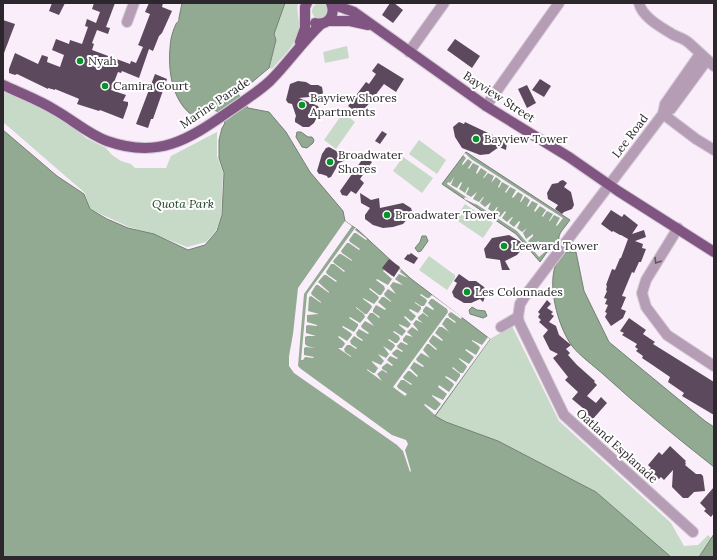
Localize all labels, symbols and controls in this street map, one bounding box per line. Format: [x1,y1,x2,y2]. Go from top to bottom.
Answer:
place label: Nyah [88,53,117,68]
marker: Nyah [75,56,85,66]
street label: Bayview Street [461,68,538,126]
street label: Marine Parade [177,73,253,131]
place label: Camira Court [113,78,189,93]
marker: Camira Court [100,81,110,91]
place label: Bayview Shores Apartments [309,90,397,119]
marker: Bayview Shores Apartments [297,100,307,110]
street label: Lee Road [608,111,651,161]
place label: Bayview Tower [484,131,568,146]
marker: Bayview Tower [471,134,481,144]
place label: Broadwater Shores [338,147,404,176]
marker: Broadwater Shores [325,157,335,167]
park label: Quota Park [152,196,214,211]
place label: Broadwater Tower [395,207,499,222]
marker: Broadwater Tower [382,210,392,220]
place label: Leeward Tower [512,238,599,253]
marker: Leeward Tower [499,241,509,251]
one-way arrow [655,257,662,264]
place label: Les Colonnades [475,284,563,299]
marker: Les Colonnades [462,287,472,297]
street label: Oatland Esplanade [574,405,661,486]

